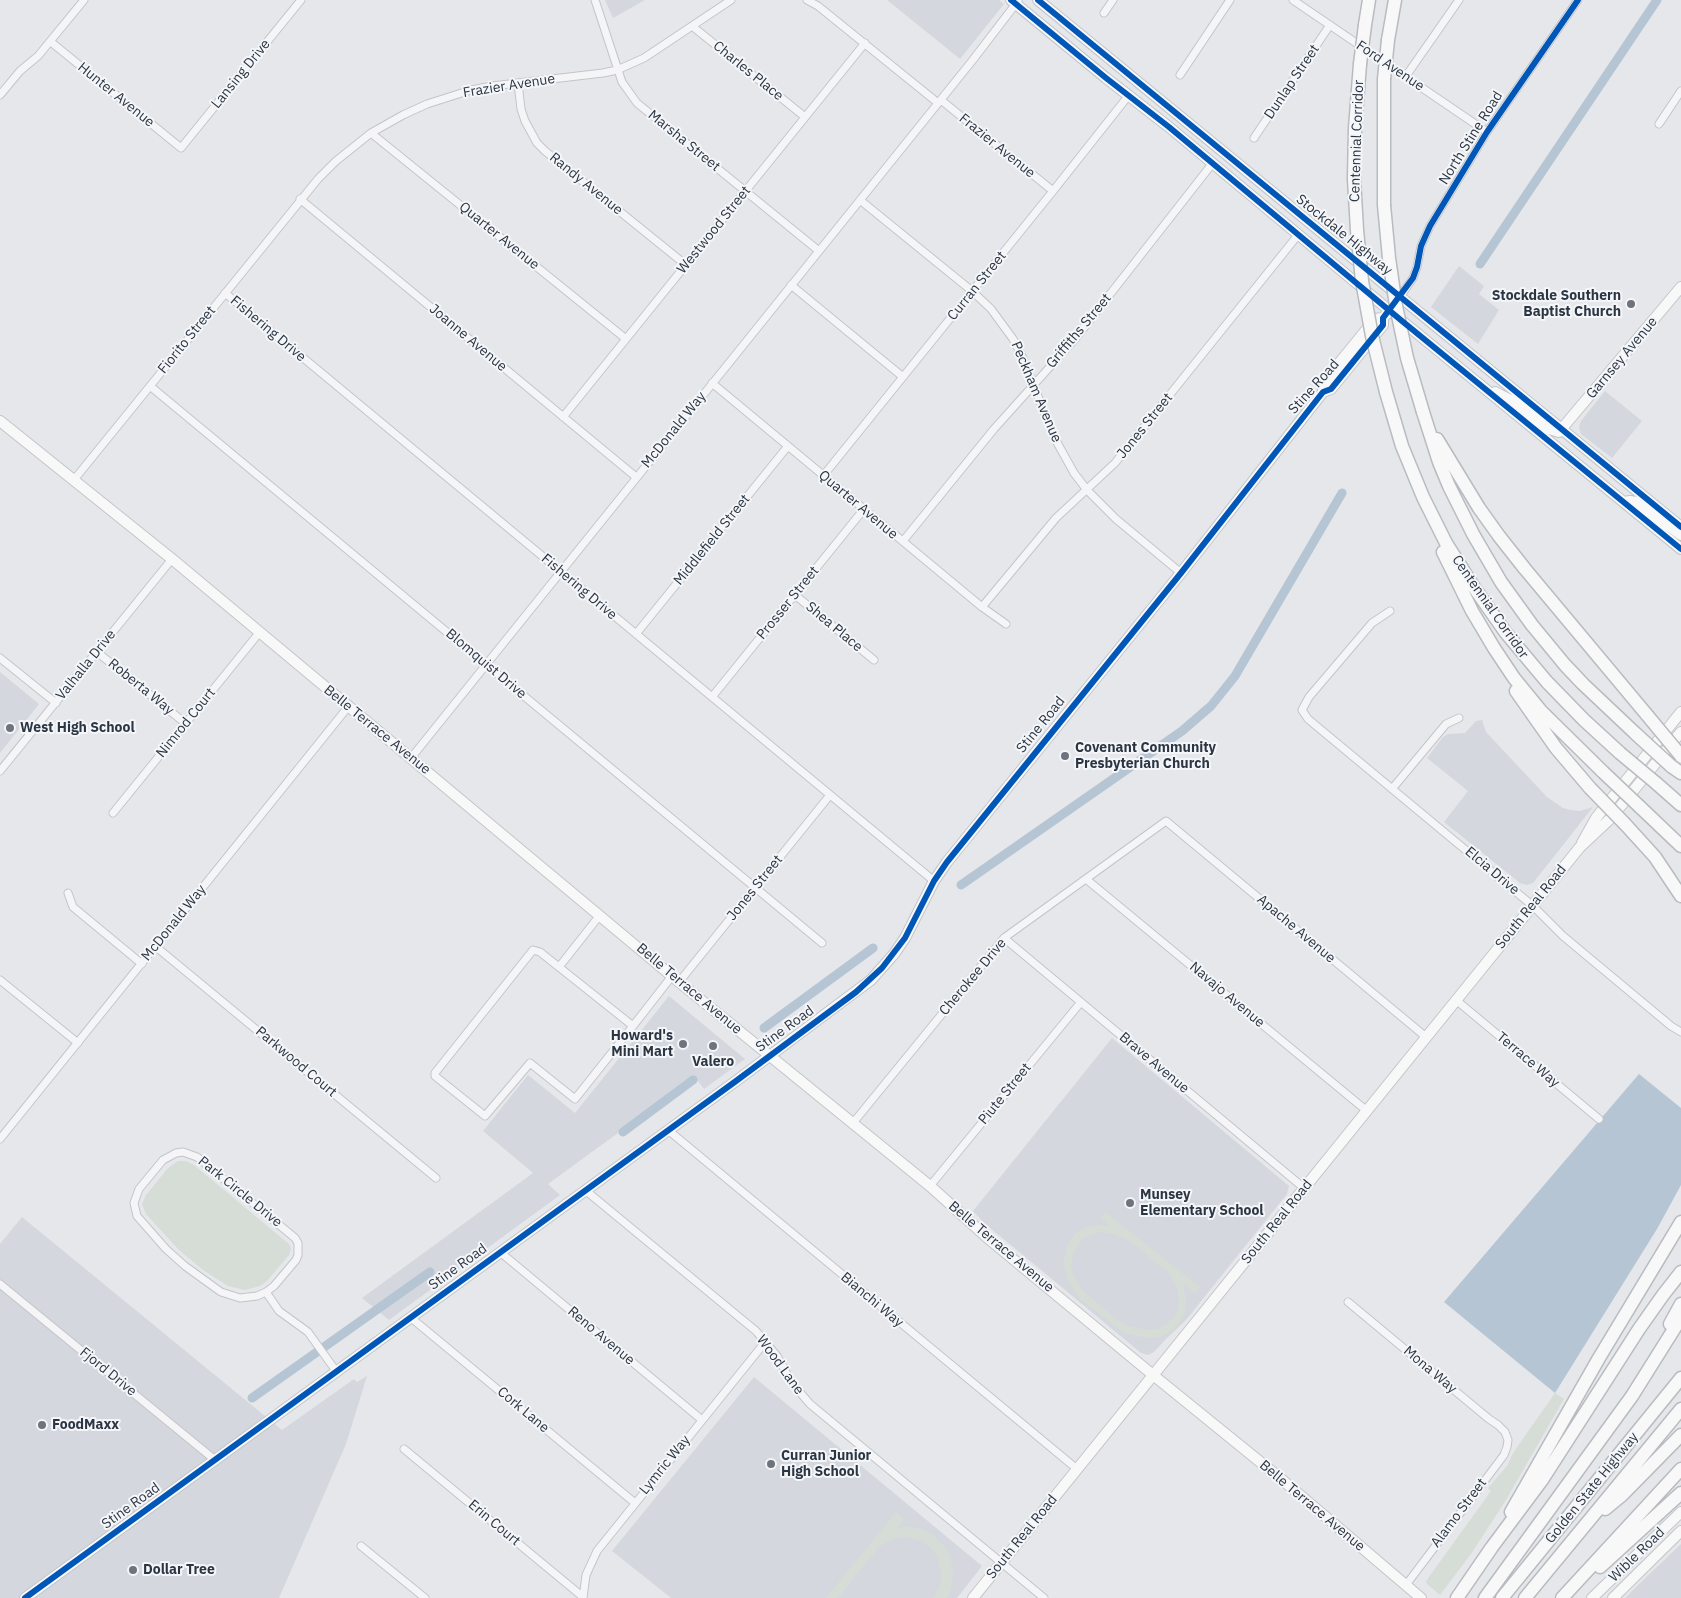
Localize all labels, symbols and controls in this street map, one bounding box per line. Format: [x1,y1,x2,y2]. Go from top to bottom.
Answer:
street label: Lansing Drive [208,36,274,112]
street label: Ford Avenue [1353,37,1427,95]
street label: Charles Place [710,38,786,104]
street label: Dunlap Street [1261,41,1323,123]
street label: Hunter Avenue [74,59,158,131]
street label: Frazier Avenue [462,70,556,102]
street label: Centennial Corridor [1346,80,1368,202]
street label: North Stine Road [1436,88,1506,188]
street label: Marsha Street [645,107,723,175]
street label: Frazier Avenue [956,110,1038,182]
street label: Randy Avenue [546,149,626,219]
street label: Westwood Street [674,183,754,277]
street label: Stockdale Highway [1292,191,1396,279]
street label: Quarter Avenue [456,199,542,273]
street label: Curran Street [944,248,1010,324]
place label: Stockdale Southern Baptist Church [1492,288,1621,321]
street label: Griffiths Street [1043,290,1115,372]
street label: Fishering Drive [227,292,309,366]
marker: Stockdale Southern Baptist Church [1625,298,1637,310]
street label: Joanne Avenue [426,301,510,375]
street label: Fiorito Street [155,303,219,377]
street label: Garnsey Avenue [1583,314,1661,402]
street label: Peckham Avenue [1007,339,1065,445]
street label: Stine Road [1285,356,1343,418]
street label: McDonald Way [638,389,710,471]
street label: Jones Street [1114,390,1176,462]
street label: Quarter Avenue [815,467,901,543]
street label: Middlefield Street [670,491,754,589]
street label: Fishering Drive [538,550,620,624]
street label: Centennial Corridor [1448,552,1532,662]
street label: Prosser Street [753,563,823,643]
street label: Shea Place [802,598,866,656]
street label: Blomquist Drive [442,625,530,703]
street label: Valhalla Drive [53,626,119,704]
street label: Roberta Way [105,655,177,719]
street label: Belle Terrace Avenue [320,682,434,778]
street label: Nimrod Court [153,685,219,761]
street label: Stine Road [1013,693,1069,757]
place label: West High School [20,720,135,736]
marker: West High School [4,722,16,734]
place label: Covenant Community Presbyterian Church [1075,740,1216,772]
marker: Covenant Community Presbyterian Church [1059,750,1071,762]
street label: Elcia Drive [1461,843,1523,899]
street label: Jones Street [724,852,786,924]
street label: South Real Road [1492,862,1570,952]
street label: McDonald Way [138,882,210,964]
street label: Apache Avenue [1253,891,1339,967]
street label: Cherokee Drive [936,935,1010,1019]
street label: Belle Terrace Avenue [633,940,745,1038]
street label: Navajo Avenue [1186,959,1268,1031]
street label: Stine Road [753,1002,817,1056]
street label: Parkwood Court [252,1023,340,1101]
place label: Howard's Mini Mart [611,1028,673,1060]
street label: Brave Avenue [1116,1029,1192,1097]
street label: Terrace Way [1493,1029,1563,1091]
marker: Howard's Mini Mart [677,1038,689,1050]
marker: Valero [707,1040,719,1052]
place label: Valero [692,1054,734,1070]
street label: Piute Street [975,1060,1035,1128]
street label: Park Circle Drive [195,1153,285,1231]
street label: South Real Road [1238,1177,1316,1267]
place label: Munsey Elementary School [1140,1187,1264,1220]
marker: Munsey Elementary School [1124,1197,1136,1209]
street label: Belle Terrace Avenue [945,1198,1057,1296]
street label: Stine Road [426,1240,490,1294]
street label: Bianchi Way [837,1269,907,1331]
street label: Reno Avenue [564,1303,638,1369]
street label: Wood Lane [753,1332,807,1398]
street label: Mona Way [1400,1343,1460,1397]
street label: Fjord Drive [76,1344,140,1400]
street label: Cork Lane [494,1383,552,1437]
place label: FoodMaxx [52,1417,119,1433]
marker: FoodMaxx [36,1419,48,1431]
street label: Golden State Highway [1542,1429,1642,1547]
street label: Lymric Way [636,1432,694,1498]
place label: Curran Junior High School [781,1448,871,1480]
street label: Belle Terrace Avenue [1256,1457,1368,1555]
marker: Curran Junior High School [765,1458,777,1470]
street label: Alamo Street [1428,1475,1490,1551]
street label: Stine Road [99,1479,163,1533]
street label: South Real Road [983,1492,1061,1582]
street label: Erin Court [465,1496,523,1550]
street label: Wible Road [1606,1524,1668,1586]
place label: Dollar Tree [143,1562,215,1578]
marker: Dollar Tree [127,1564,139,1576]

